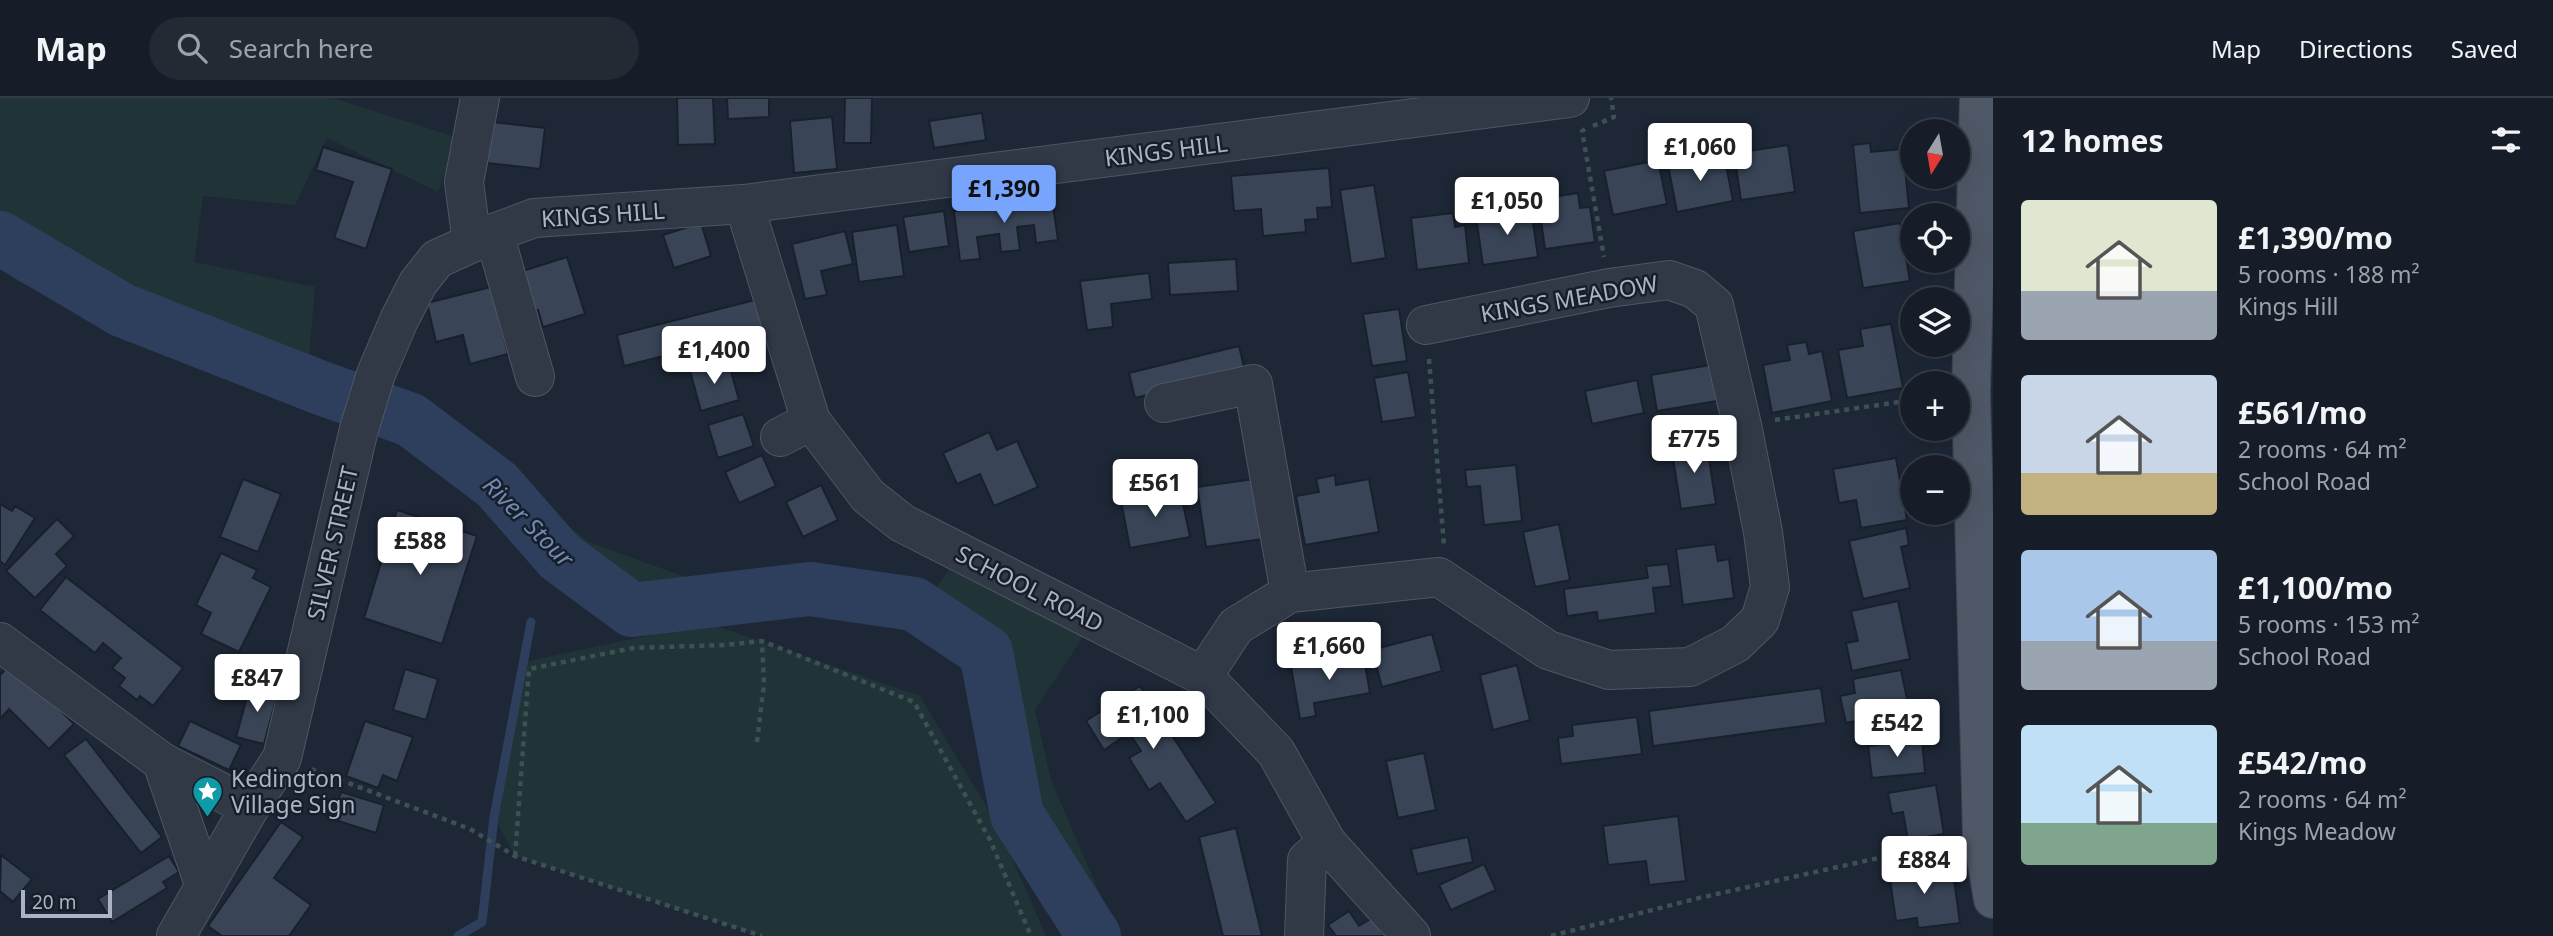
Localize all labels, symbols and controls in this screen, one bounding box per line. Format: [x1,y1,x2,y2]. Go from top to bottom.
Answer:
search box [149,17,639,80]
text: Map [35,26,107,71]
icon: search [173,29,211,67]
text: Search here [229,30,373,66]
text: Map [2211,32,2261,65]
text: Directions [2299,32,2413,65]
text: Saved [2451,32,2518,65]
north arrow [1900,119,1970,189]
map controls [1900,119,1970,525]
text: 12 homes [2021,120,2164,161]
icon: filters [2487,121,2525,159]
pin: £1,060 [1643,123,1757,183]
street label: KINGS HILL [1103,127,1229,173]
text: £1,060 [1664,130,1736,162]
pin: £1,390 [947,166,1061,225]
text: £1,390 [968,172,1040,204]
pin: £1,050 [1450,178,1564,237]
text: £1,050 [1471,184,1543,216]
street label: KINGS HILL [540,194,666,234]
button: locate [1900,203,1970,273]
text: £1,390/mo [2238,217,2393,258]
icon: home [2077,228,2161,312]
text: 5 rooms · 188 m² [2238,258,2420,290]
street label: KINGS MEADOW [1478,267,1661,329]
button: layers [1900,287,1970,357]
text: Kings Hill [2238,290,2338,322]
pin: £1,400 [657,327,771,386]
text: £1,400 [678,333,750,365]
button: + [1900,371,1970,441]
text: £561/mo [2238,392,2367,433]
icon: home [2077,403,2161,487]
pin: £775 [1653,416,1735,475]
text: £775 [1668,422,1720,454]
text: 2 rooms · 64 m² [2238,433,2407,465]
button: − [1900,455,1970,525]
pin: £561 [1114,460,1196,519]
street label: SILVER STREET [299,463,365,623]
text: School Road [2238,465,2371,497]
text: £561 [1129,466,1181,498]
water label: River Stour [476,468,583,575]
pin: £588 [379,518,461,577]
text: £588 [394,524,446,556]
street label: SCHOOL ROAD [951,537,1109,639]
text: £1,100/mo [2238,567,2393,608]
icon: home [2077,578,2161,662]
text: 5 rooms · 153 m² [2238,608,2420,640]
pin: £1,660 [1272,622,1386,682]
text: £1,660 [1293,629,1365,661]
text: School Road [2238,640,2371,672]
pin: £847 [216,654,298,714]
text: £847 [231,661,283,693]
pin: £1,100 [1096,692,1210,751]
text: £1,100 [1117,698,1189,730]
pin: £542 [1856,700,1938,759]
text: £542 [1871,706,1923,738]
text: £542/mo [2238,742,2367,783]
icon: home [2077,753,2161,837]
place label: Kedington Village Sign [231,762,356,820]
place icon: Kedington Village Sign [191,774,225,818]
text: 2 rooms · 64 m² [2238,783,2407,815]
text: Kings Meadow [2238,815,2396,847]
pin: £884 [1883,836,1965,896]
text: £884 [1898,843,1950,875]
scale bar [21,887,112,919]
text: 20 m [32,889,76,915]

